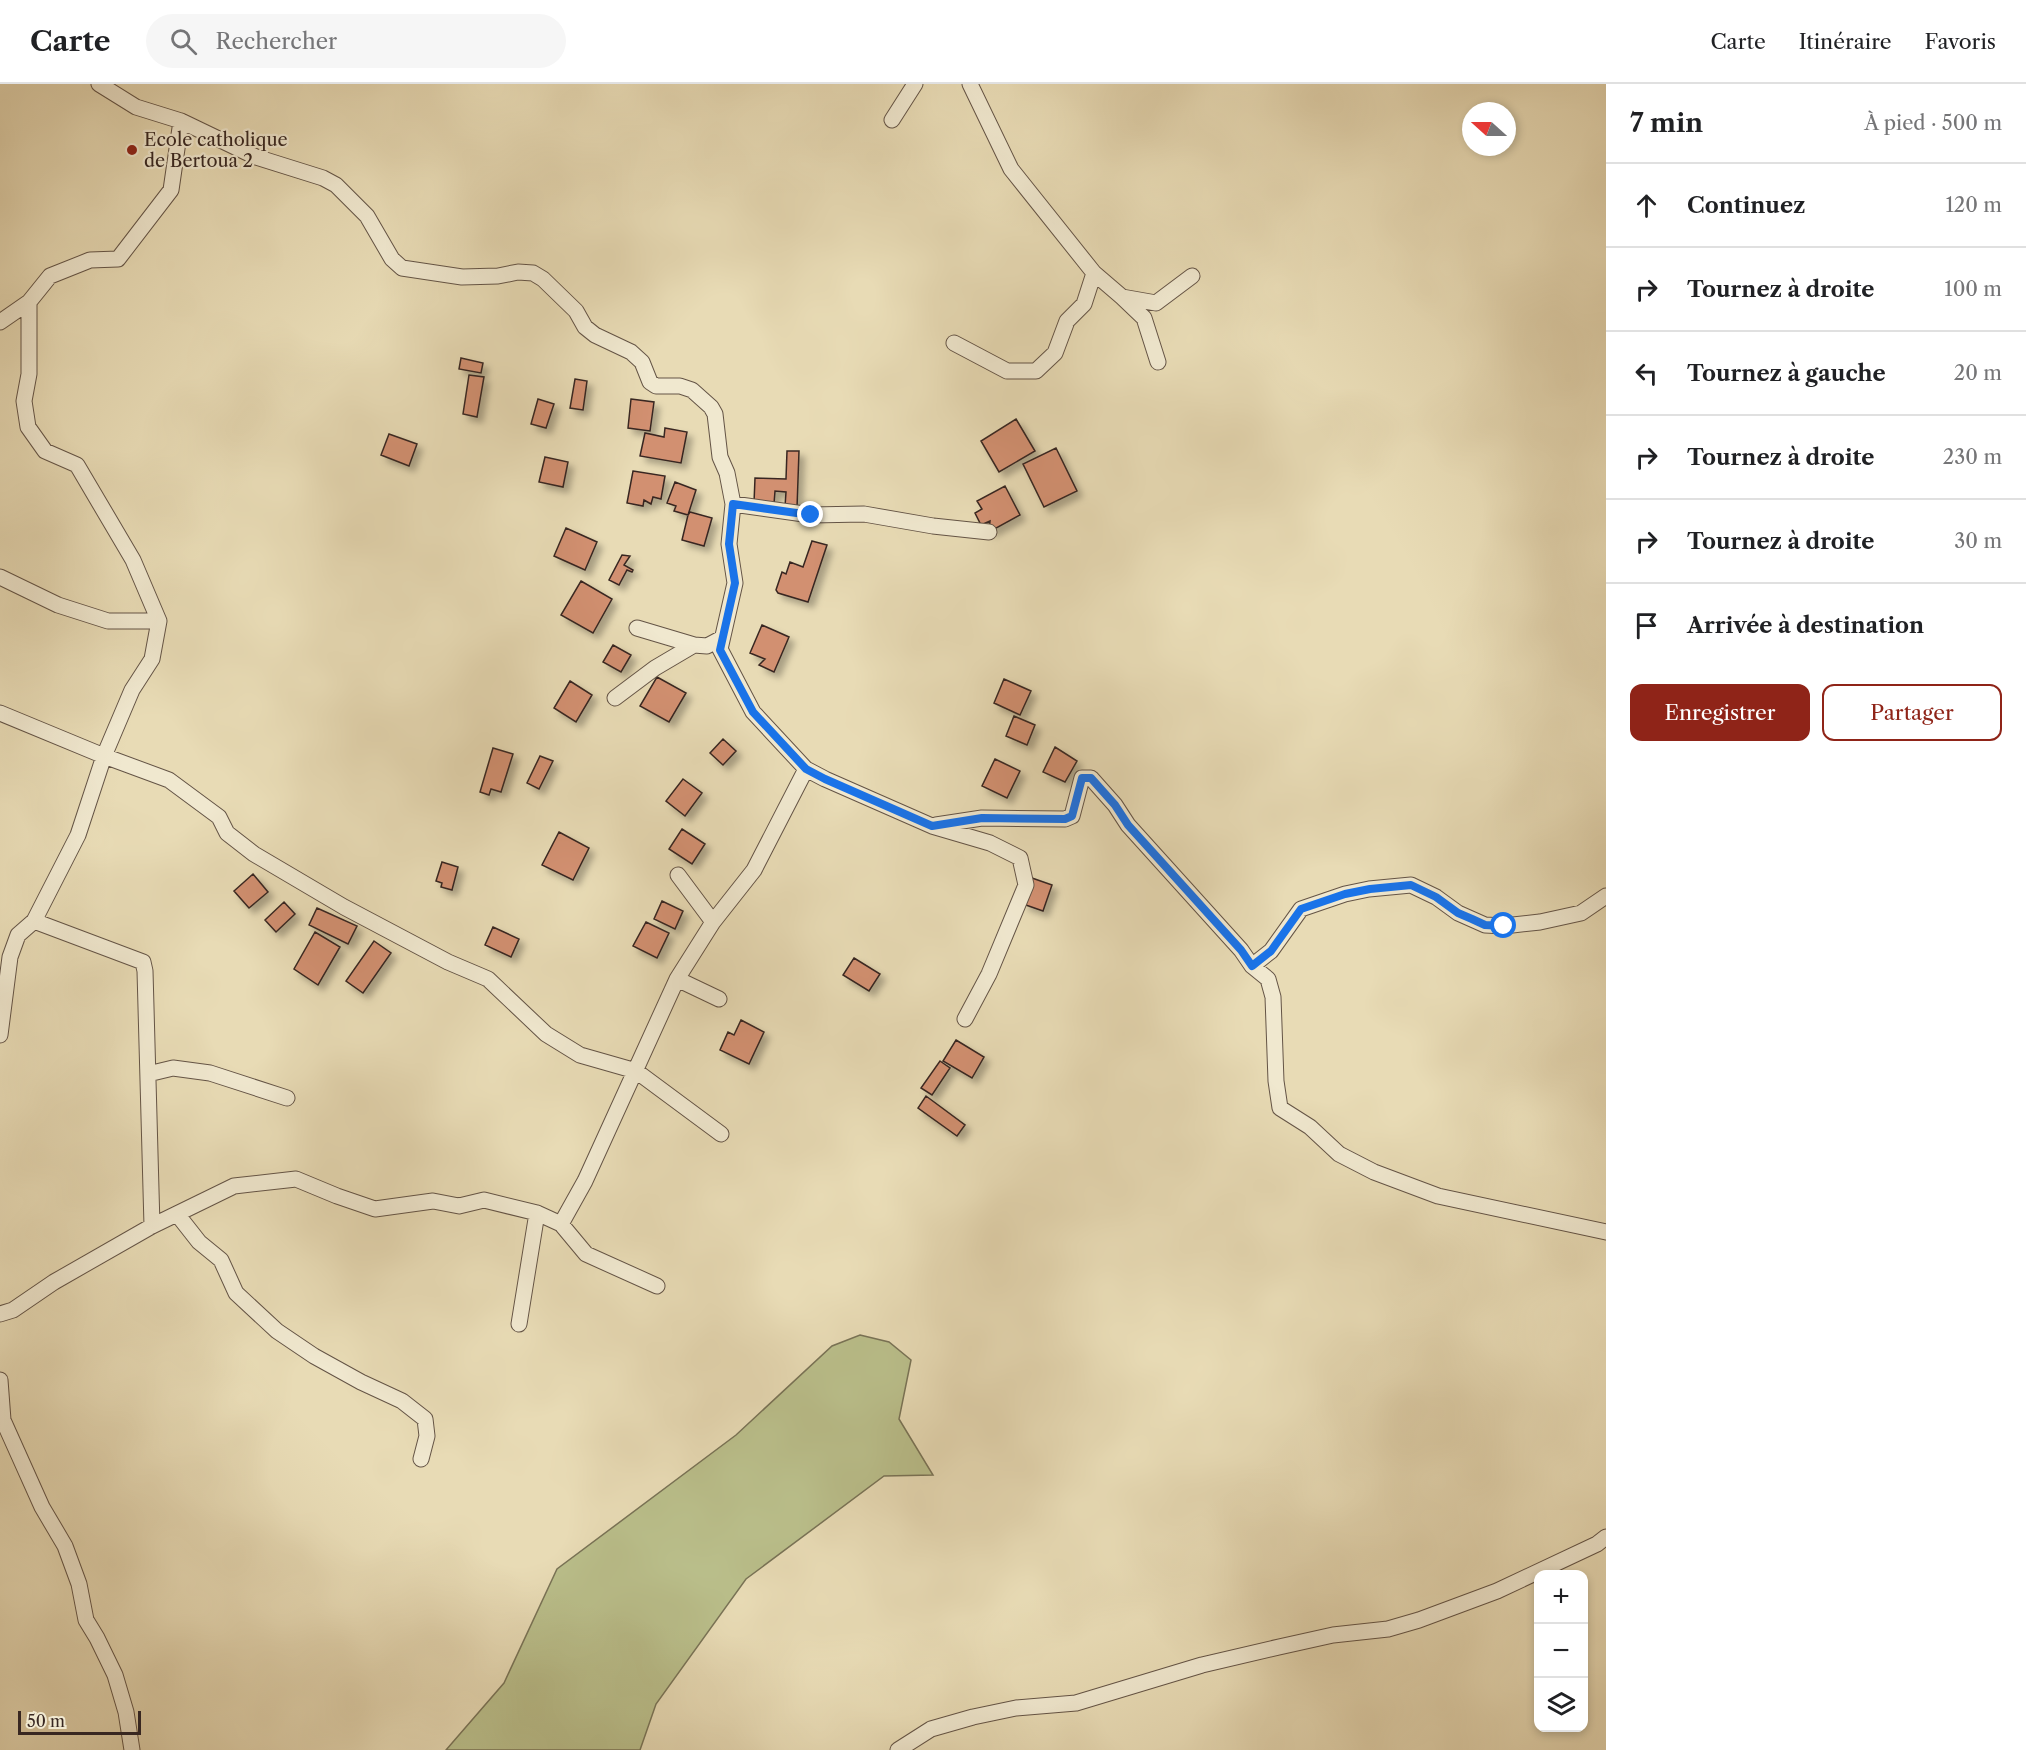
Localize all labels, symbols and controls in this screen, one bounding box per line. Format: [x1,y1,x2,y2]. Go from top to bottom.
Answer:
search box [146,14,566,68]
text: Carte [30,24,110,58]
icon: search [167,25,200,58]
text: Rechercher [215,28,337,55]
text: Carte [1710,29,1766,54]
text: Itinéraire [1799,29,1892,54]
text: Favoris [1925,29,1996,54]
north arrow [1462,102,1516,156]
text: 7 min [1630,107,1703,139]
text: À pied · 500 m [1864,111,2002,135]
place label: Ecole catholique de Bertoua 2 [144,129,288,172]
marker: Ecole catholique de Bertoua 2 [125,143,139,157]
icon: ahead [1630,189,1663,222]
text: Continuez [1687,192,1806,219]
text: 120 m [1945,193,2002,217]
icon: right [1630,273,1663,306]
text: Tournez à droite [1687,276,1874,303]
text: 100 m [1944,277,2002,301]
icon: left [1630,357,1663,390]
text: Tournez à gauche [1687,360,1886,387]
text: 20 m [1954,361,2002,385]
icon: right [1630,441,1663,474]
text: Tournez à droite [1687,444,1874,471]
text: 230 m [1943,445,2002,469]
route end [797,501,823,527]
icon: right [1630,525,1663,558]
text: Tournez à droite [1687,528,1874,555]
text: 30 m [1954,529,2002,553]
icon: arrive [1630,609,1663,642]
text: Arrivée à destination [1687,612,1924,639]
button: Enregistrer [1630,684,1810,741]
button: Partager [1822,684,2002,741]
route start [1490,912,1516,938]
map controls [1534,1570,1588,1732]
button: + [1534,1570,1588,1624]
button: − [1534,1624,1588,1678]
button: layers [1534,1678,1588,1732]
scale bar [18,1708,141,1736]
text: 50 m [27,1711,65,1731]

